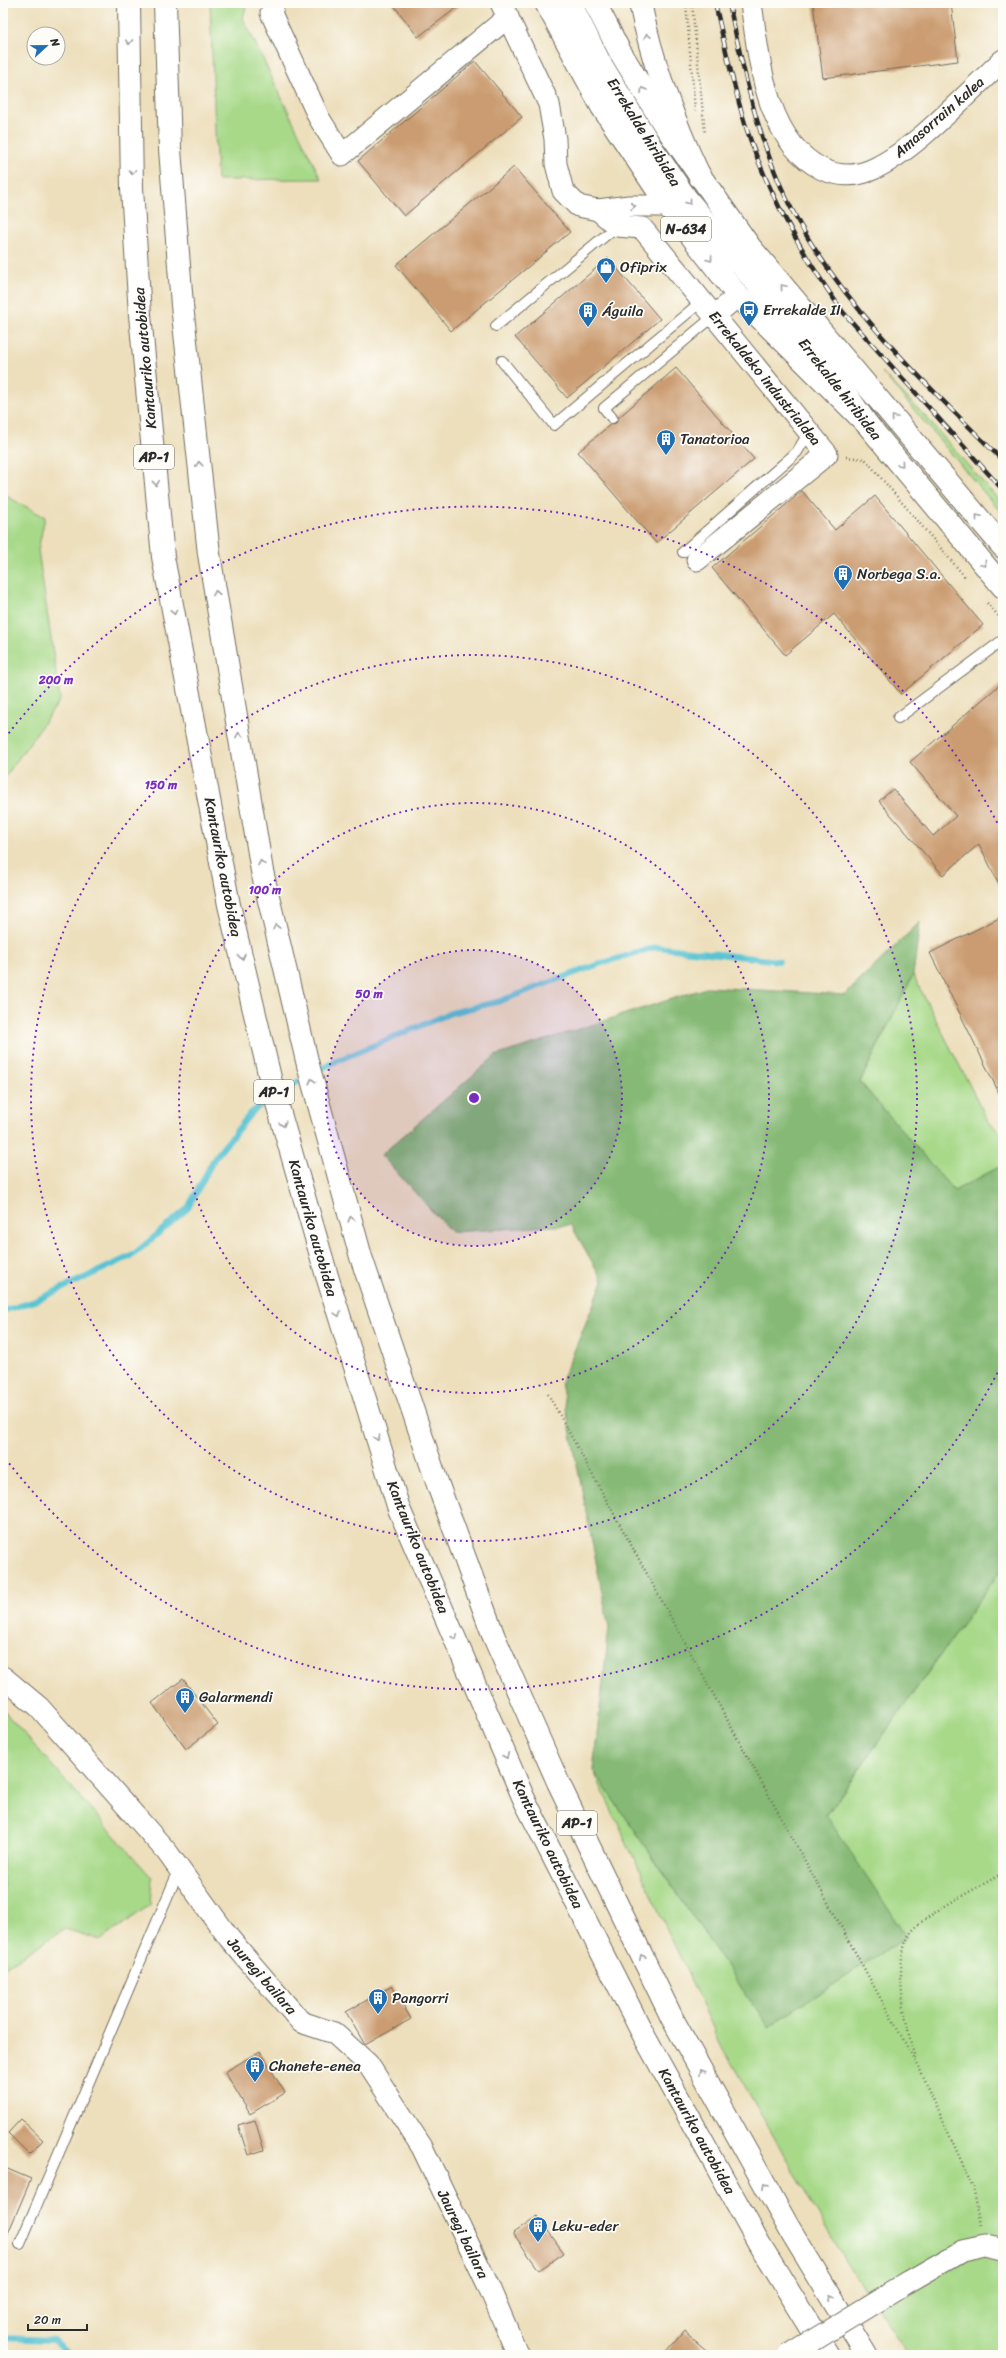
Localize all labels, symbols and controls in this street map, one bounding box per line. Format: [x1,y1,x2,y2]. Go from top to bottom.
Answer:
north arrow [26,26,66,66]
one-way arrow [644,33,652,40]
text: N [44,34,65,50]
one-way arrow [125,39,134,45]
street label: Amasorrain kalea [887,70,991,165]
street label: Errekalde hiribidea [600,72,688,192]
one-way arrow [641,87,648,94]
one-way arrow [128,169,136,175]
one-way arrow [685,197,692,204]
one-way arrow [630,202,636,210]
road number: N-634 [661,217,711,241]
place label: Ofiprix [620,254,667,280]
one-way arrow [705,255,713,262]
shop icon: Ofiprix [595,256,617,284]
one-way arrow [781,284,788,291]
street label: Kantauriko autobidea [126,286,164,430]
place label: Errekalde II [763,297,841,323]
place label: Águila [601,298,644,324]
bus stop icon: Errekalde II [738,299,760,327]
building icon: Águila [577,300,599,328]
street label: Errekaldeko industrialdea [702,304,828,452]
street label: Errekalde hiribidea [791,332,889,447]
one-way arrow [892,415,899,423]
place label: Tanatorioa [680,426,750,452]
building icon: Tanatorioa [655,428,677,456]
road number: AP-1 [134,445,174,469]
one-way arrow [896,460,903,467]
one-way arrow [195,461,204,467]
one-way arrow [151,480,160,486]
one-way arrow [975,515,982,522]
one-way arrow [979,560,986,567]
place label: Norbega S.a. [857,561,942,587]
building icon: Norbega S.a. [832,563,854,591]
one-way arrow [212,590,220,596]
one-way arrow [169,609,177,615]
text: 200 m [38,669,74,691]
one-way arrow [236,732,244,738]
text: 150 m [145,774,178,796]
street label: Kantauriko autobidea [197,795,249,939]
one-way arrow [257,860,266,866]
text: 100 m [249,879,282,901]
one-way arrow [272,924,280,930]
one-way arrow [237,954,245,960]
text: 50 m [355,983,383,1005]
one-way arrow [308,1077,317,1084]
road number: AP-1 [254,1080,294,1104]
centre of rings [467,1091,481,1105]
one-way arrow [278,1120,287,1127]
street label: Kantauriko autobidea [281,1156,345,1300]
one-way arrow [347,1216,355,1223]
one-way arrow [333,1310,342,1317]
one-way arrow [372,1434,381,1441]
street label: Kantauriko autobidea [379,1476,457,1618]
one-way arrow [450,1633,458,1640]
place label: Galarmendi [199,1684,274,1710]
building icon: Galarmendi [174,1686,196,1714]
one-way arrow [501,1752,509,1760]
street label: Kantauriko autobidea [505,1775,591,1914]
road number: AP-1 [557,1811,597,1835]
street label: Jauregi bailara [220,1930,304,2021]
one-way arrow [639,1954,647,1961]
place label: Pangorri [392,1985,449,2011]
building icon: Pangorri [367,1987,389,2015]
place label: Chanete-enea [269,2053,361,2079]
building icon: Chanete-enea [244,2055,266,2083]
street label: Kantauriko autobidea [651,2063,743,2200]
one-way arrow [699,2069,707,2077]
one-way arrow [763,2183,770,2190]
street label: Jauregi bailara [430,2184,496,2284]
place label: Leku-eder [552,2213,619,2239]
building icon: Leku-eder [527,2215,549,2243]
one-way arrow [829,2295,836,2302]
scale bar [28,2306,87,2332]
text: 20 m [34,2309,61,2331]

